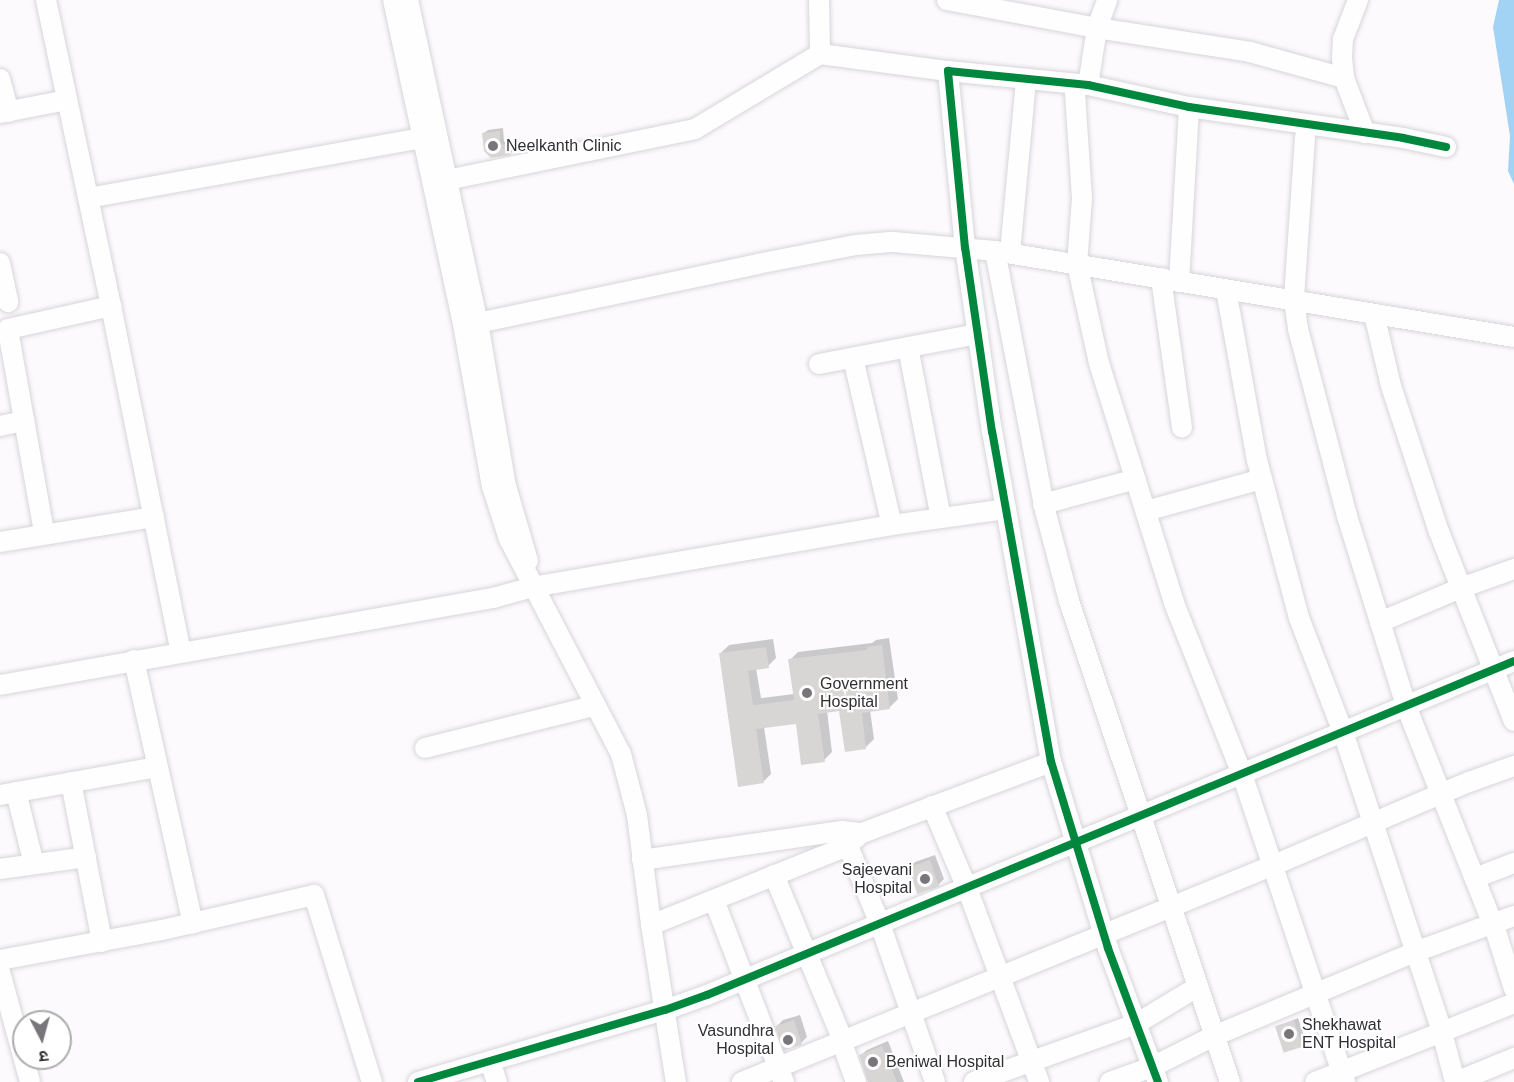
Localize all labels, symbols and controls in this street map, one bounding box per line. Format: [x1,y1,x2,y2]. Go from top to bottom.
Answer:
place label: Neelkanth Clinic [506,136,622,156]
marker: Neelkanth Clinic [484,137,502,155]
place label: Government Hospital [820,674,908,712]
marker: Government Hospital [798,684,816,702]
place label: Sajeevani Hospital [842,860,912,898]
marker: Sajeevani Hospital [916,870,934,888]
north arrow [12,1010,72,1070]
place label: Shekhawat ENT Hospital [1302,1015,1396,1053]
place label: Vasundhra Hospital [698,1021,774,1059]
marker: Shekhawat ENT Hospital [1280,1025,1298,1043]
marker: Vasundhra Hospital [779,1031,797,1049]
text: उ [38,1047,49,1065]
place label: Beniwal Hospital [886,1052,1004,1072]
marker: Beniwal Hospital [864,1053,882,1071]

